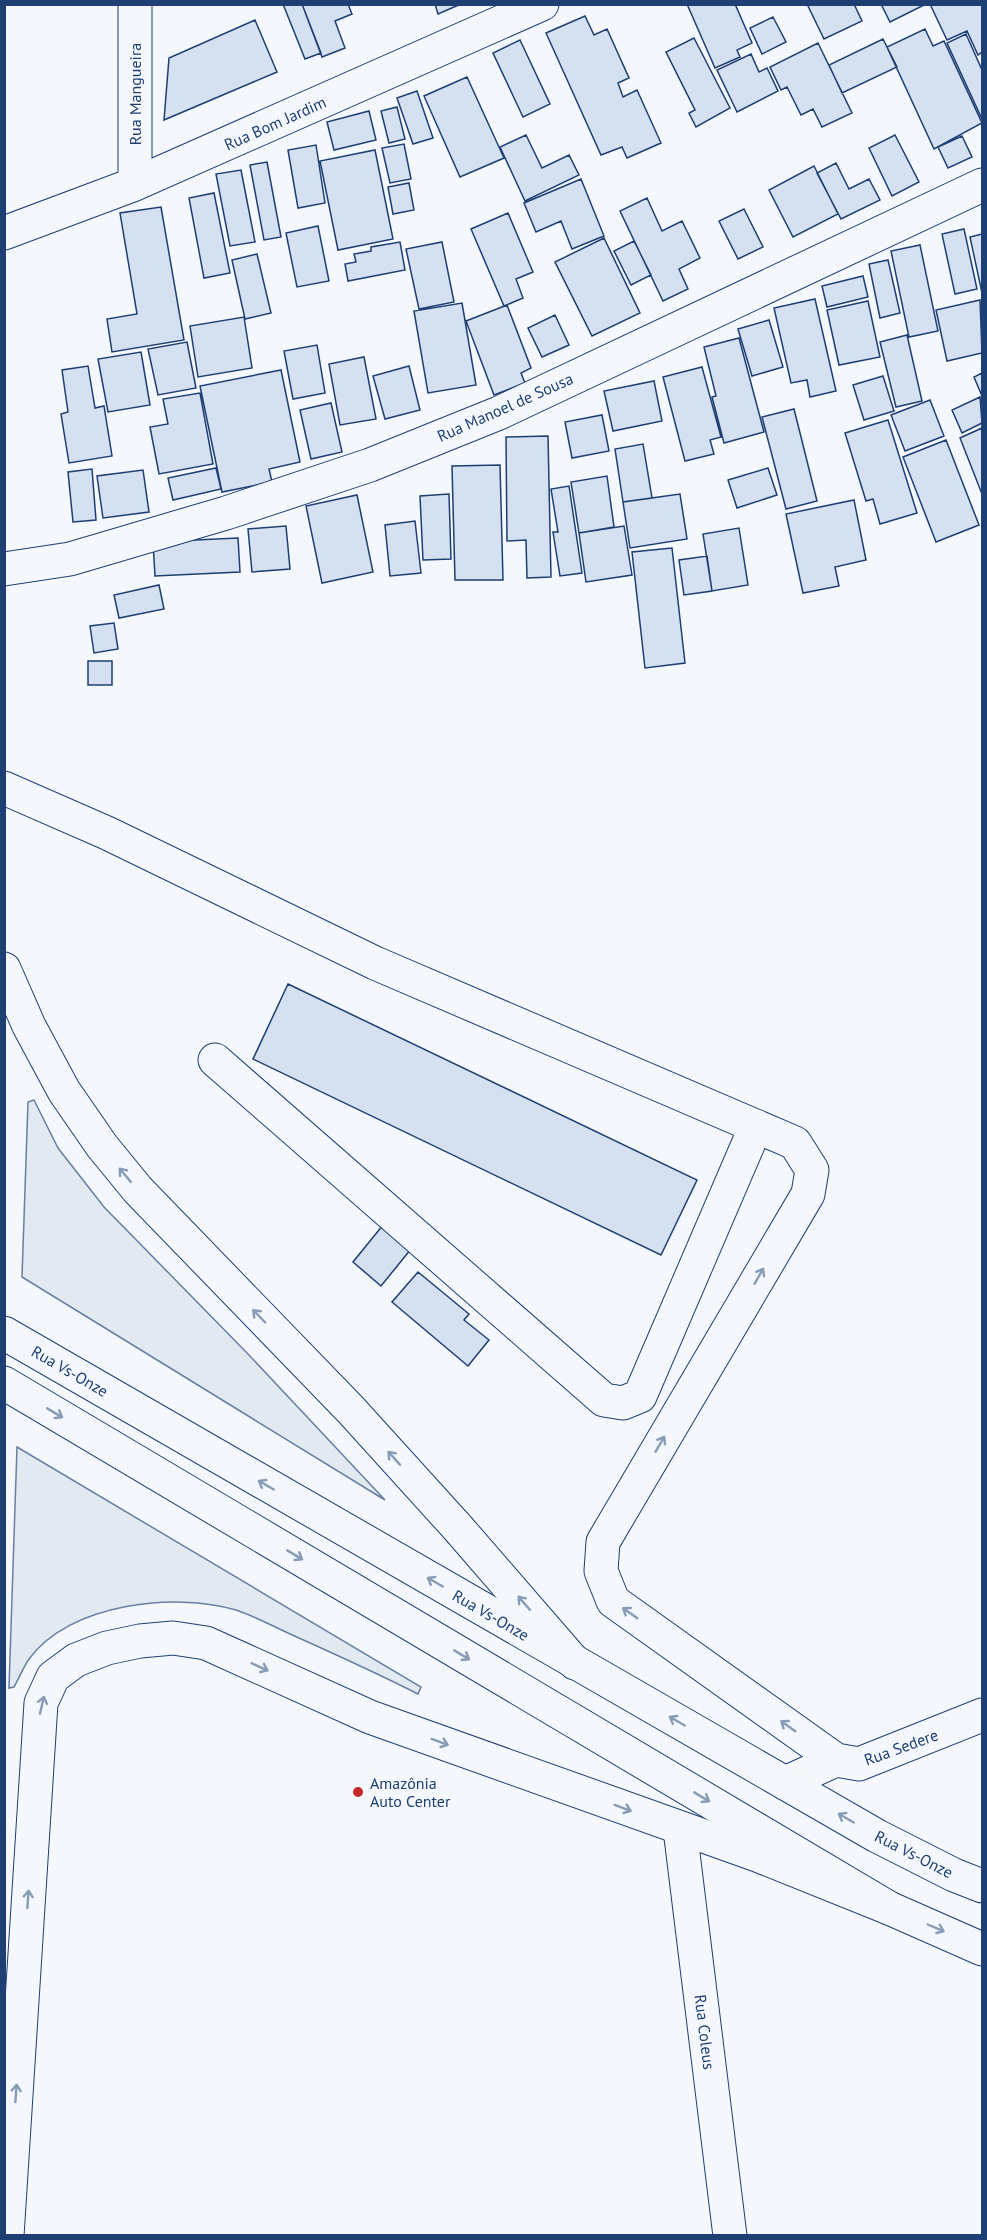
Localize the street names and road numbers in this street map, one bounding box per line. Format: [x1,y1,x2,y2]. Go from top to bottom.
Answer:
street label: Rua Mangueira [125,43,145,145]
street label: Rua Bom Jardim [221,92,329,154]
street label: Rua Manoel de Sousa [434,368,576,446]
street label: Rua Vs-Onze [28,1341,112,1401]
street label: Rua Vs-Onze [449,1585,533,1645]
street label: Rua Sedere [861,1724,941,1770]
street label: Rua Vs-Onze [871,1826,957,1882]
street label: Rua Coleus [690,1993,720,2071]

